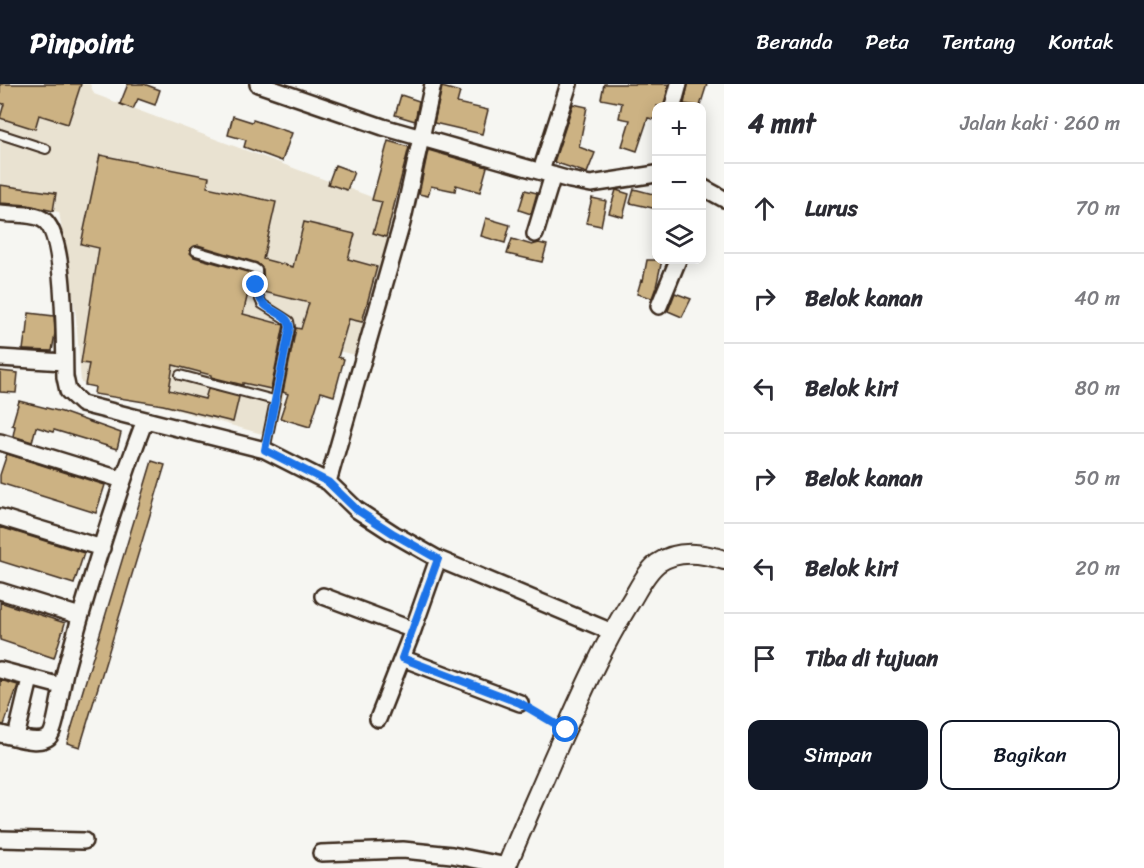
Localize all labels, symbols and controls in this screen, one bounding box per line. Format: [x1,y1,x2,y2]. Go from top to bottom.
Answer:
text: Pinpoint [30,18,134,67]
text: Beranda [756,23,832,61]
text: Peta [865,23,909,61]
text: Tentang [942,23,1015,61]
text: Kontak [1048,23,1114,61]
text: 4 mnt [748,100,815,146]
map controls [652,102,706,264]
button: + [652,102,706,156]
text: Jalan kaki · 260 m [960,106,1120,141]
button: − [652,156,706,210]
text: Lurus [805,189,858,228]
text: 70 m [1075,191,1120,226]
icon: ahead [748,192,781,225]
button: layers [652,210,706,264]
route end [242,271,268,297]
text: Belok kanan [805,279,923,318]
text: 40 m [1074,281,1120,316]
icon: right [748,282,781,315]
text: Belok kiri [805,369,898,408]
text: 80 m [1075,371,1120,406]
icon: left [748,372,781,405]
text: Belok kanan [805,459,923,498]
text: 50 m [1075,461,1120,496]
icon: right [748,462,781,495]
text: Belok kiri [805,549,898,588]
text: 20 m [1075,551,1120,586]
icon: left [748,552,781,585]
text: Tiba di tujuan [805,639,938,678]
icon: arrive [748,642,781,675]
route start [552,716,578,742]
button: Simpan [748,720,928,790]
button: Bagikan [940,720,1120,790]

